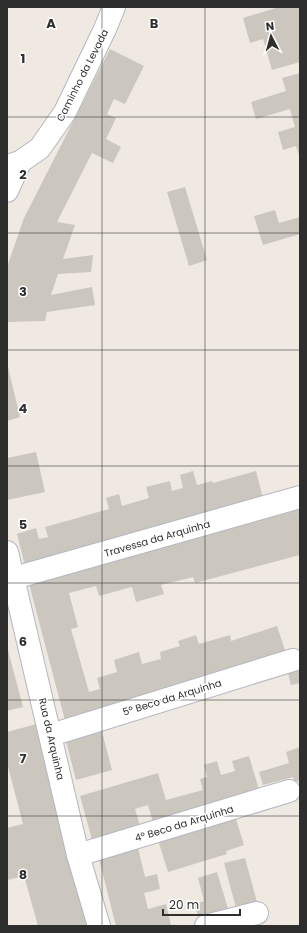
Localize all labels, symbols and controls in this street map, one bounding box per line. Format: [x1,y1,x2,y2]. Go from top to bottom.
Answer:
text: A [46,14,56,33]
text: B [150,14,159,33]
north arrow [251,16,291,56]
text: N [265,18,275,34]
street label: Caminho da Levada [53,27,112,124]
text: 1 [21,49,25,68]
text: 2 [19,165,27,184]
text: 3 [19,282,27,301]
text: 4 [19,399,28,418]
text: 5 [19,515,27,534]
street label: Travessa da Arquinha [102,516,212,561]
text: 6 [19,632,27,651]
street label: 5º Beco da Arquinha [121,675,223,720]
street label: Rua da Arquinha [35,697,68,782]
text: 7 [20,749,27,768]
street label: 4º Beco da Arquinha [133,801,235,846]
text: 8 [19,865,27,884]
scale bar [163,891,240,917]
text: 20 m [169,896,199,913]

